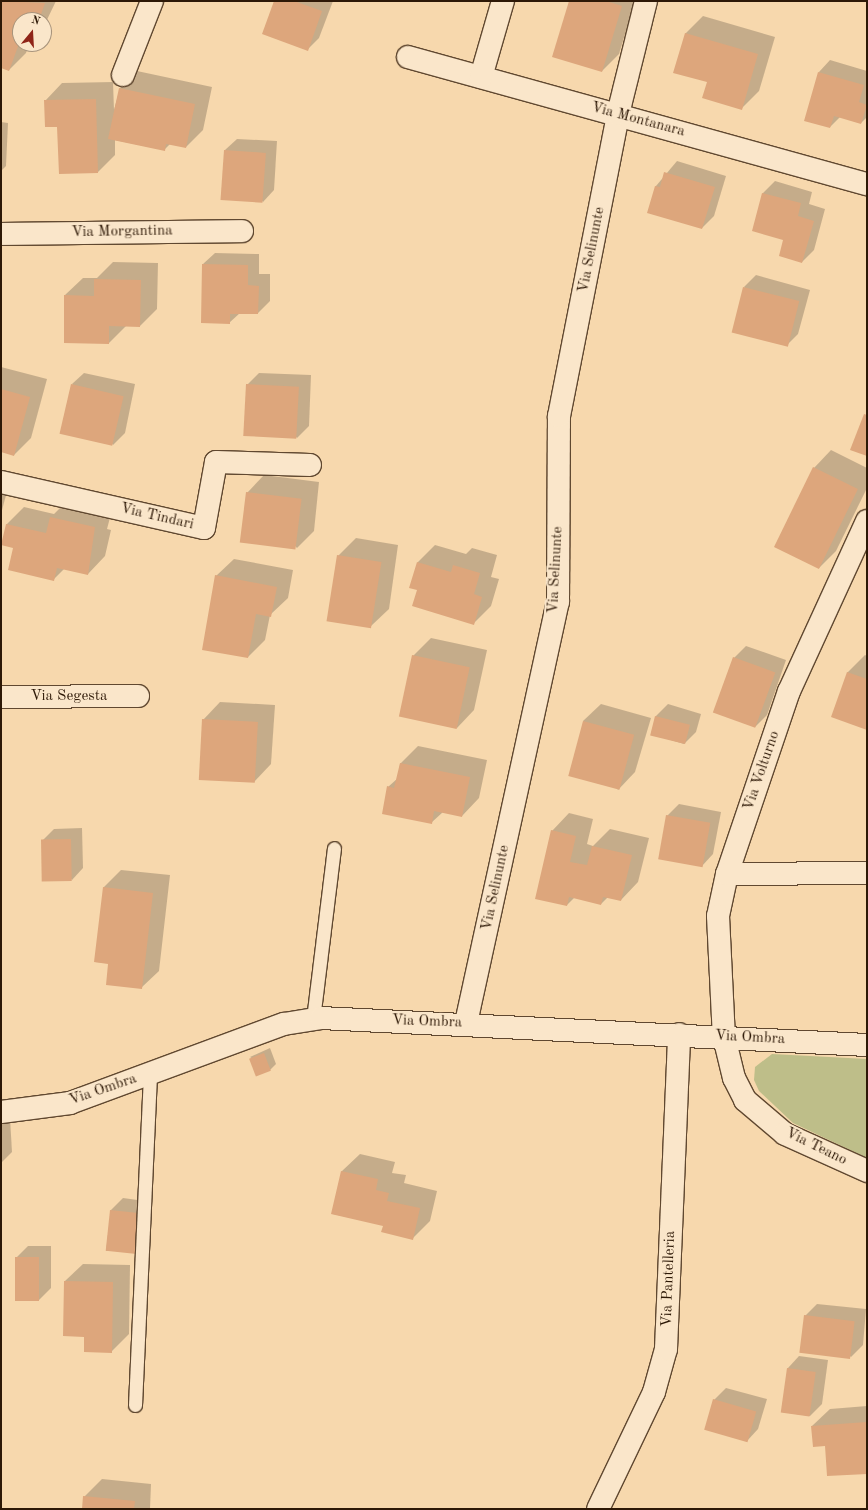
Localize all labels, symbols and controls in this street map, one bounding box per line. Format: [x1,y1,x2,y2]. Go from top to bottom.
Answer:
north arrow [12,12,52,52]
text: N [30,15,41,28]
street label: Via Montanara [589,99,687,141]
street label: Via Selinunte [575,205,609,295]
street label: Via Morgantina [71,222,173,242]
street label: Via Tindari [118,500,196,534]
street label: Via Selinunte [545,526,567,614]
street label: Via Segesta [31,688,107,706]
street label: Via Volturno [740,729,784,813]
street label: Via Selinunte [478,843,514,933]
street label: Via Ombra [392,1012,462,1032]
street label: Via Ombra [714,1027,786,1049]
street label: Via Ombra [67,1070,139,1110]
street label: Via Teano [782,1124,850,1170]
street label: Via Pantelleria [658,1231,680,1327]

